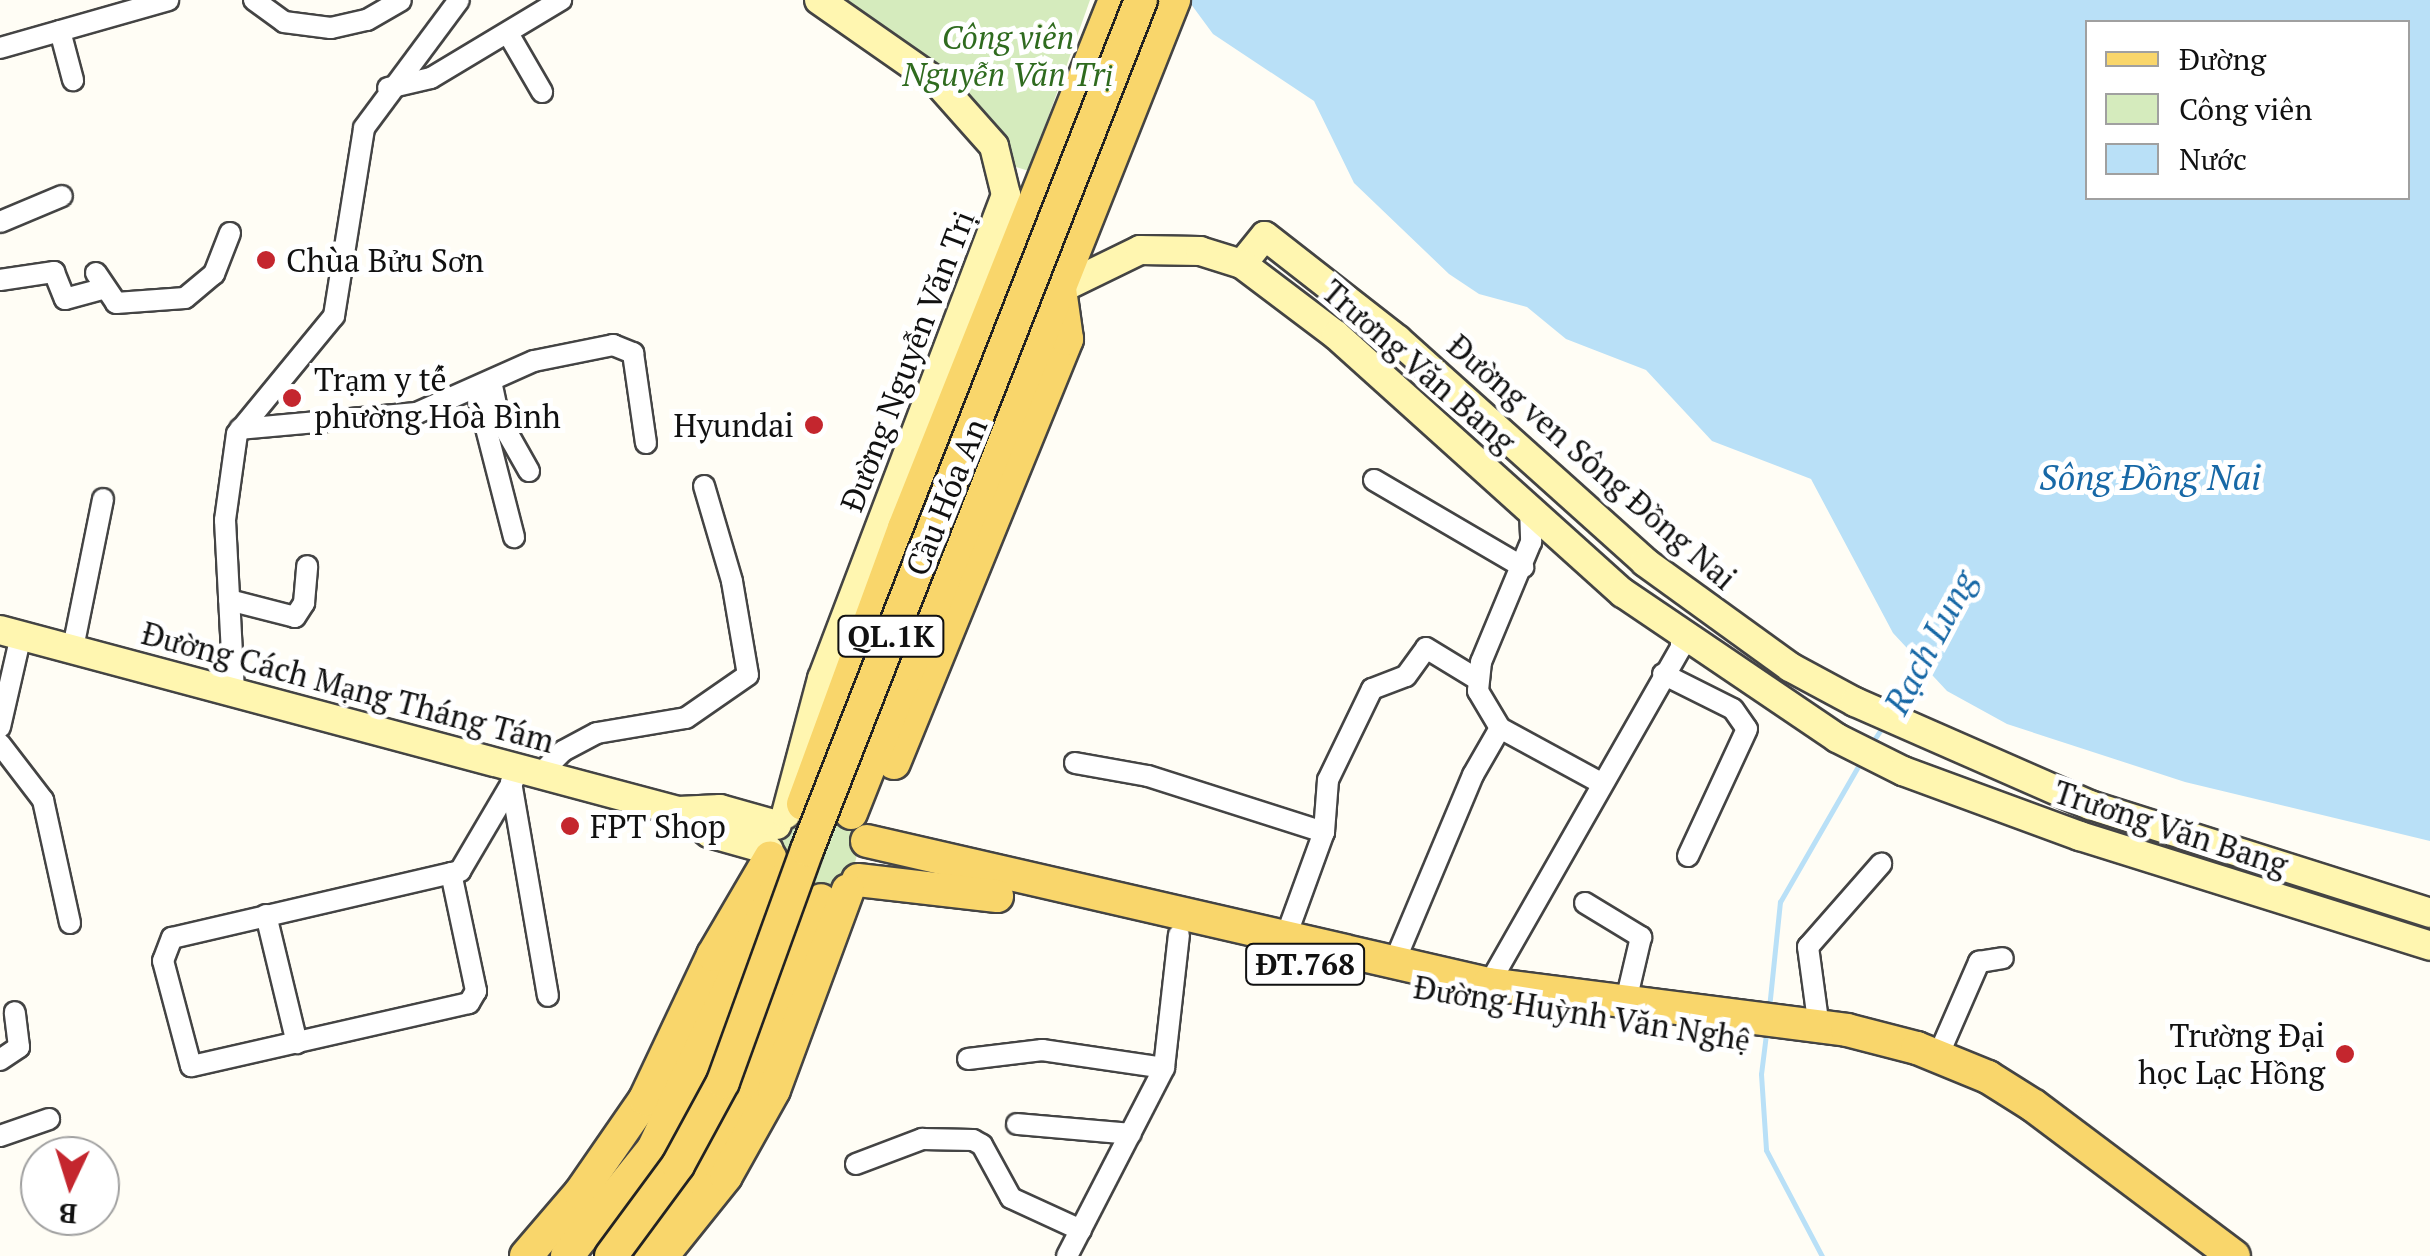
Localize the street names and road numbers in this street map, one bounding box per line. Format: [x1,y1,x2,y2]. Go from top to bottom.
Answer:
street label: Đường Nguyễn Văn Trị [832,205,982,517]
street label: Trương Văn Bang [1314,271,1524,461]
street label: Đường ven Sông Đồng Nai [1440,326,1744,598]
street label: Cầu Hóa An [897,413,995,581]
road number: QL.1K [836,611,946,661]
street label: Đường Cách Mạng Tháng Tám [138,613,558,761]
street label: Trương Văn Bang [2049,772,2293,884]
road number: ĐT.768 [1245,939,1365,989]
street label: Đường Huỳnh Văn Nghệ [1411,967,1753,1059]

